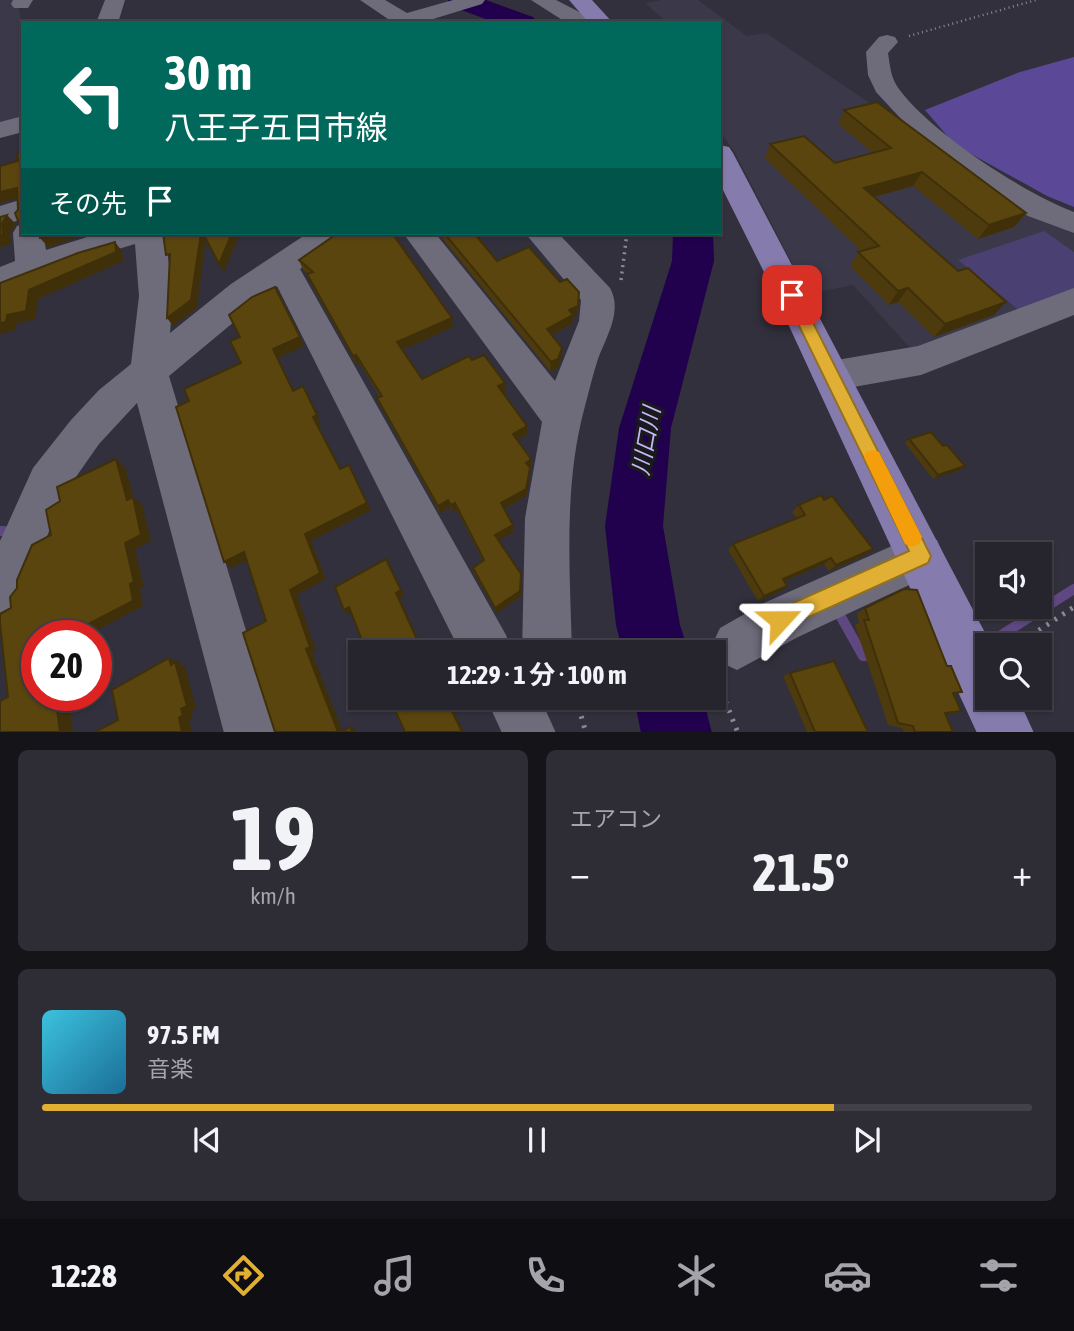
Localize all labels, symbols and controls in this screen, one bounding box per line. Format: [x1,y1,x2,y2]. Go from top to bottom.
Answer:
text: 30 m [164,44,252,100]
icon: left [49,49,140,140]
text: 八王子五日市線 [164,109,388,146]
icon: arrive [141,182,179,220]
text: その先 [49,189,127,219]
pin [762,265,822,325]
icon: arrive [773,276,811,314]
water label: 川口川 [627,402,665,477]
map controls [975,542,1052,710]
button: sound [975,542,1052,619]
position arrow [743,583,817,657]
speed limit sign: 20 [21,620,112,711]
button: search [975,633,1052,710]
text: 12:29 · 1 分 · 100 m [447,660,627,690]
text: 19 [230,785,316,889]
text: エアコン [570,806,662,832]
text: 21.5° [753,842,849,902]
text: − [570,851,590,894]
text: + [1012,851,1032,894]
text: km/h [250,883,296,909]
text: 97.5 FM [147,1020,220,1050]
text: 音楽 [147,1056,193,1082]
icon: previous [188,1121,226,1159]
icon: pause [518,1121,556,1159]
icon: next [848,1121,886,1159]
icon: directions [219,1251,268,1300]
icon: music [370,1251,419,1300]
icon: phone [521,1251,570,1300]
icon: climate [672,1251,721,1300]
icon: car [823,1251,872,1300]
icon: filters [974,1251,1023,1300]
text: 12:28 [51,1257,117,1294]

